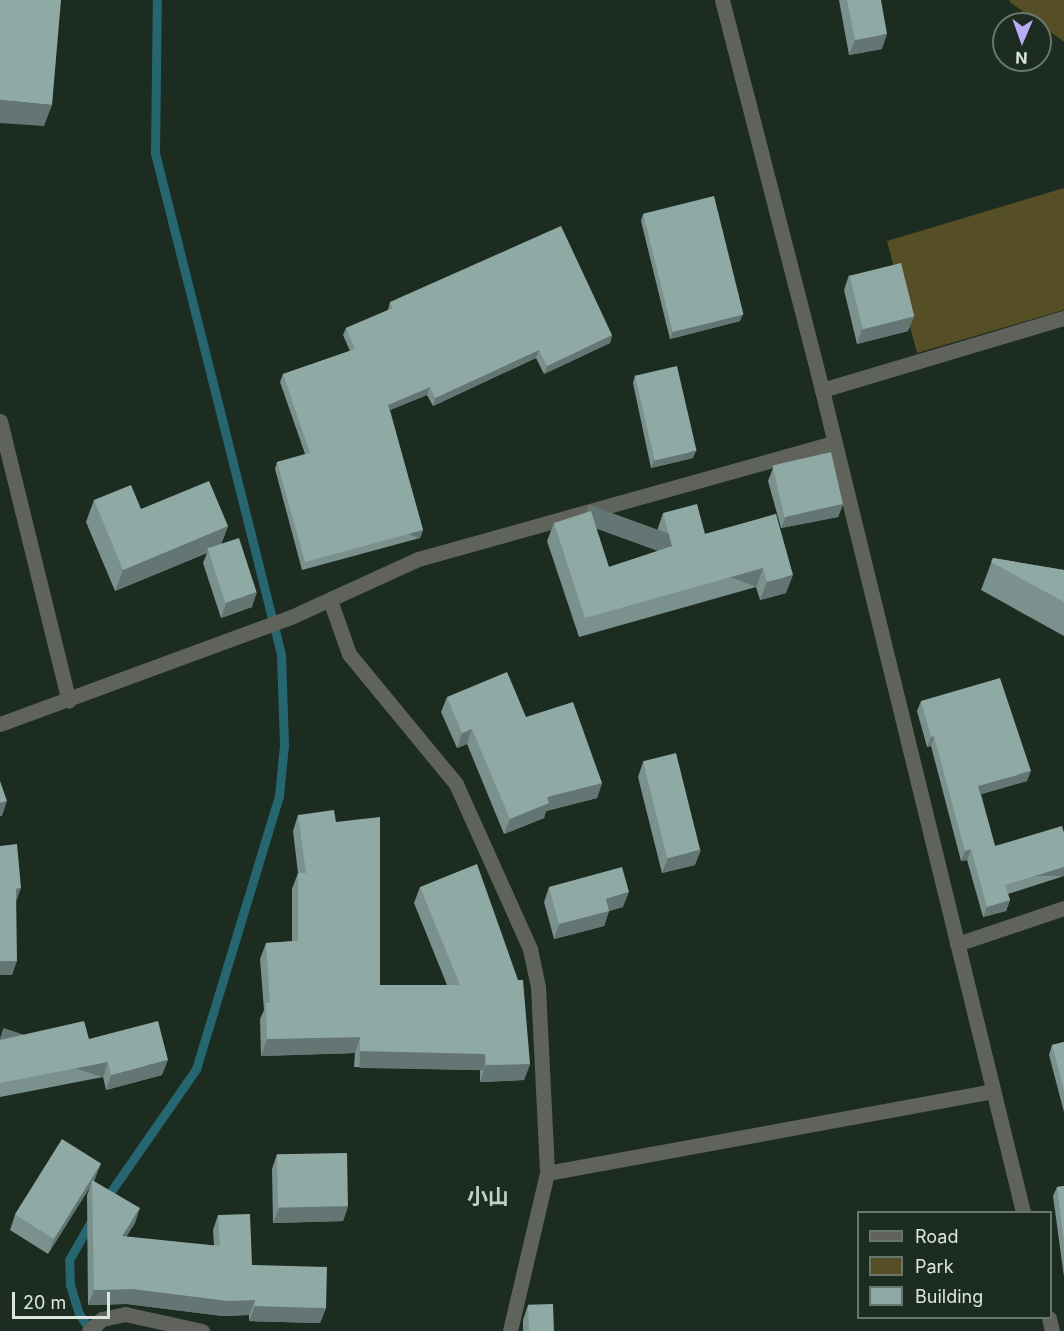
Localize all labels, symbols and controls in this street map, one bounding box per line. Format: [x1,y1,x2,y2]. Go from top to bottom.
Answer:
north arrow [992,12,1052,72]
text: N [1015,48,1028,68]
district label: 小山 [467,1184,509,1210]
legend [857,1211,1052,1319]
text: Road [915,1226,958,1247]
text: Park [915,1256,954,1277]
scale bar [15,1280,112,1318]
text: Building [915,1286,983,1307]
text: 20 m [23,1292,66,1313]

